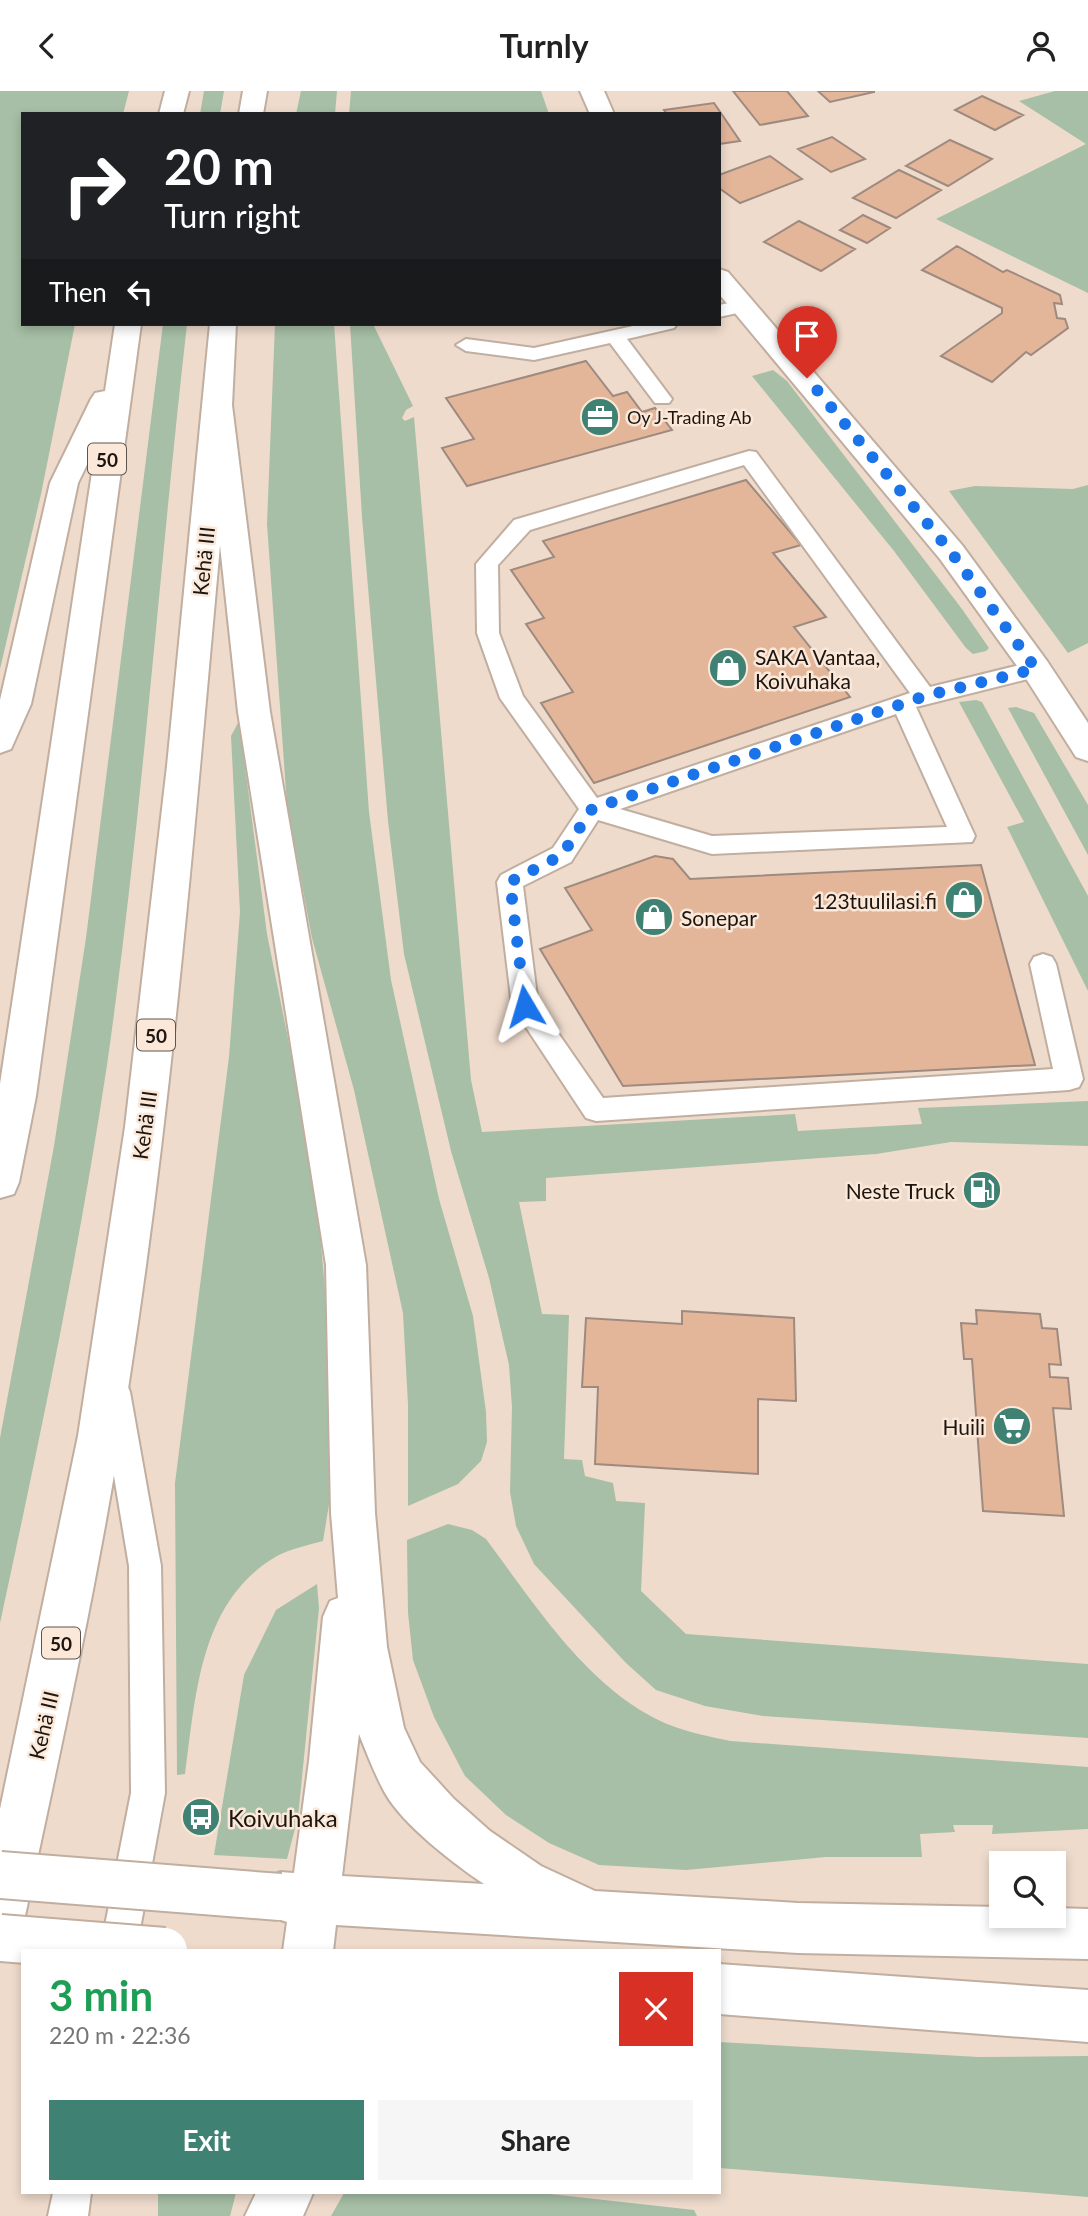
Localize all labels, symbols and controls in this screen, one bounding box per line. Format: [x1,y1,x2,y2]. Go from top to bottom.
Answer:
text: Turnly [499,26,589,65]
icon: back [28,27,66,65]
icon: person [1022,27,1060,65]
text: 20 m [164,137,274,195]
icon: right [49,140,140,231]
text: Turn right [164,196,300,235]
icon: left [121,273,159,311]
text: Then [49,276,107,308]
pin [777,306,837,378]
icon: arrive [788,317,826,355]
office icon: Oy J-Trading Ab [579,396,621,438]
place label: Oy J-Trading Ab [627,406,752,428]
road number: 50 [88,443,126,475]
street label: Kehä III [187,525,219,597]
place label: SAKA Vantaa, Koivuhaka [755,644,880,693]
shop icon: SAKA Vantaa, Koivuhaka [707,647,749,689]
shop icon: 123tuulilasi.fi [943,879,985,921]
place label: 123tuulilasi.fi [813,888,937,913]
shop icon: Sonepar [633,896,675,938]
place label: Sonepar [681,905,757,930]
position arrow [488,969,562,1043]
road number: 50 [137,1019,175,1051]
street label: Kehä III [127,1089,161,1161]
fuel station icon: Neste Truck [961,1169,1003,1211]
place label: Neste Truck [846,1178,955,1203]
supermarket icon: Huili [991,1405,1033,1447]
place label: Huili [942,1414,985,1439]
road number: 50 [42,1627,80,1659]
street label: Kehä III [23,1688,63,1762]
bus stop icon: Koivuhaka [180,1796,222,1838]
place label: Koivuhaka [228,1803,338,1832]
map controls [989,1851,1066,1928]
button: search [989,1851,1066,1928]
text: 3 min [49,1970,153,2020]
button: close [619,1972,693,2046]
text: 220 m · 22:36 [49,2021,191,2049]
button: Exit [49,2100,364,2180]
button: Share [378,2100,693,2180]

